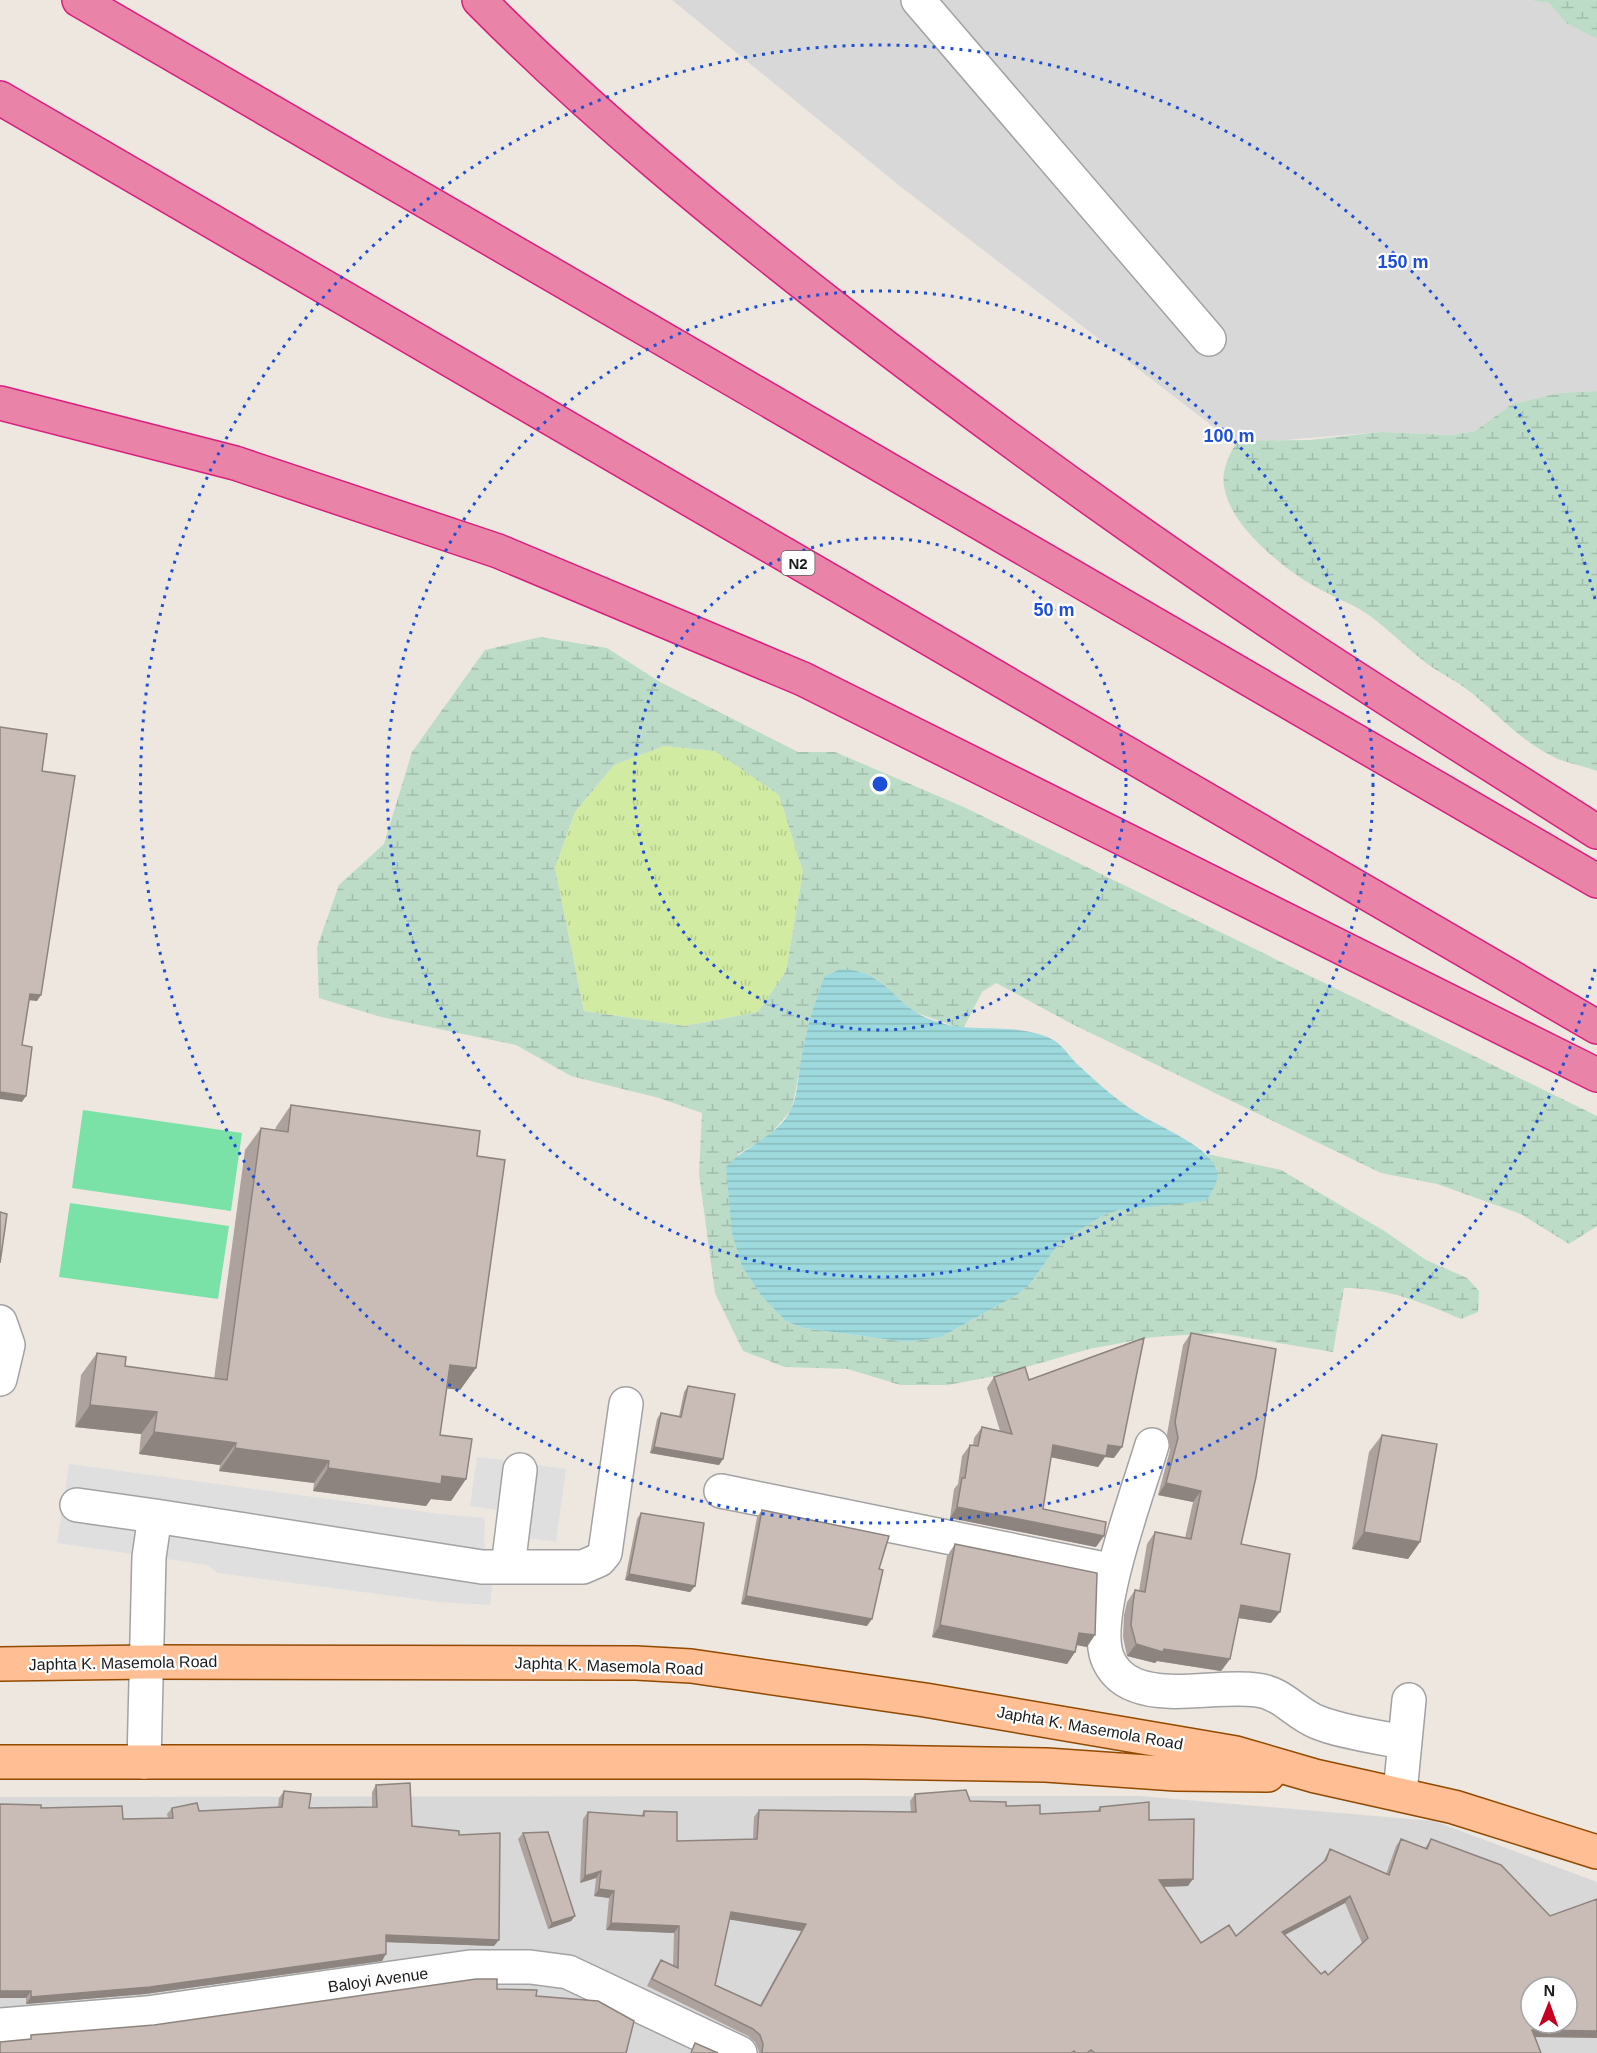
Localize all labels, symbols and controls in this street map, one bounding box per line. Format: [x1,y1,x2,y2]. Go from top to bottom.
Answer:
text: 150 m [1377,252,1429,272]
text: 100 m [1203,426,1255,446]
road number: N2 [782,551,814,575]
text: 50 m [1033,600,1075,620]
centre of rings [870,774,890,794]
street label: Japhta K. Masemola Road [29,1653,217,1673]
street label: Japhta K. Masemola Road [514,1654,704,1678]
street label: Japhta K. Masemola Road [996,1703,1184,1753]
street label: Baloyi Avenue [327,1965,429,1995]
north arrow [1519,1975,1579,2035]
text: N [1543,1982,1555,1999]

